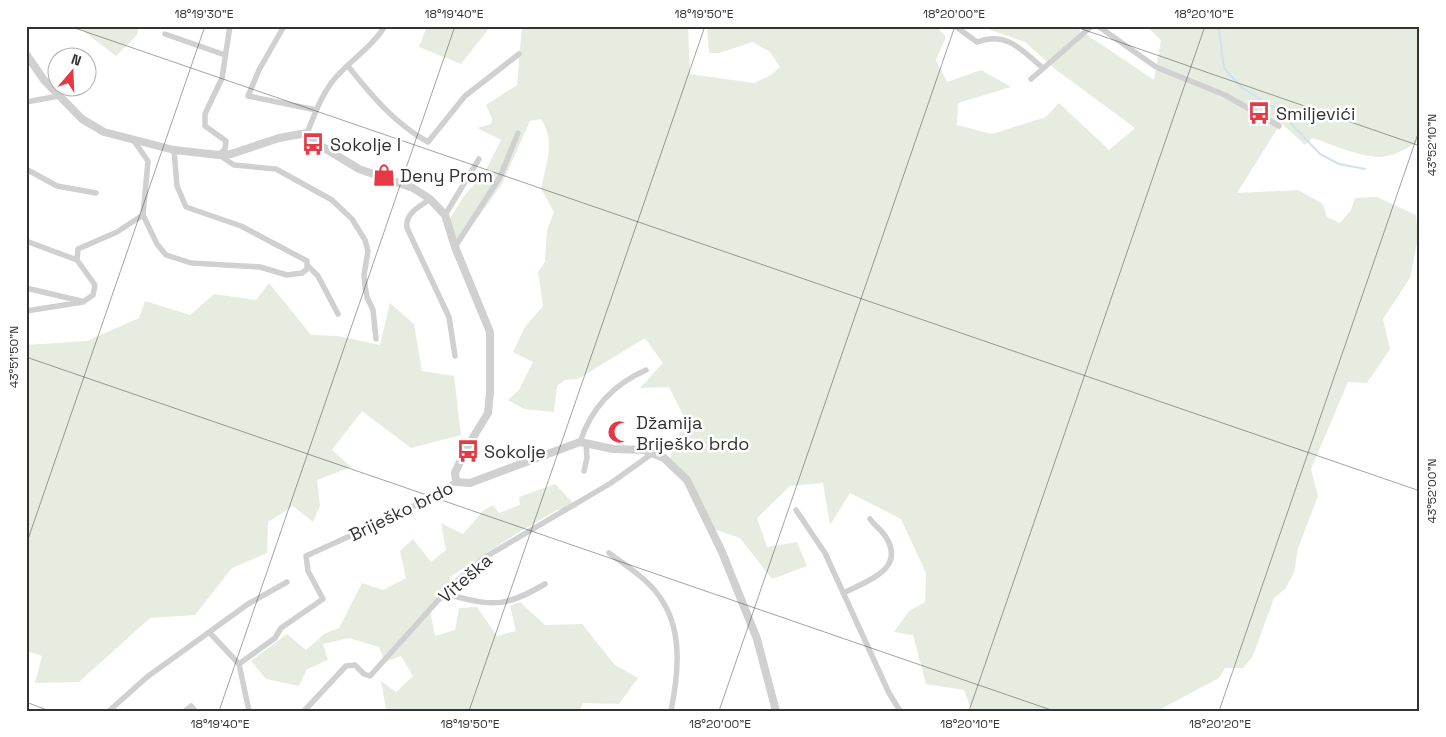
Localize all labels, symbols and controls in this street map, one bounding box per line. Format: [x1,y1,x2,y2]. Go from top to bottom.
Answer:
text: 18°19'30"E [174,6,234,22]
text: 18°19'40"E [425,6,484,22]
text: 18°19'50"E [674,6,734,22]
text: 18°20'00"E [923,6,985,22]
text: 18°20'10"E [1174,6,1234,22]
north arrow [48,48,98,98]
text: N [69,50,84,70]
bus stop icon: Smiljevići [1246,100,1272,126]
place label: Smiljevići [1276,102,1355,125]
text: 43°52'10"N [1424,114,1440,176]
bus stop icon: Sokolje I [300,131,326,157]
place label: Sokolje I [330,133,401,156]
shop icon: Deny Prom [371,162,397,188]
place label: Deny Prom [400,164,493,187]
text: 43°51'50"N [6,326,22,388]
place label: Džamija Briješko brdo [636,411,749,455]
mosque icon: Džamija Briješko brdo [606,419,632,445]
bus stop icon: Sokolje [455,438,481,464]
place label: Sokolje [484,440,546,463]
text: 43°52'00"N [1424,458,1440,524]
street label: Briješko brdo [345,476,457,546]
street label: Viteška [433,548,497,608]
text: 18°19'40"E [191,716,250,732]
text: 18°19'50"E [440,716,500,732]
text: 18°20'00"E [689,716,751,732]
text: 18°20'10"E [940,716,1000,732]
text: 18°20'20"E [1189,716,1251,732]

